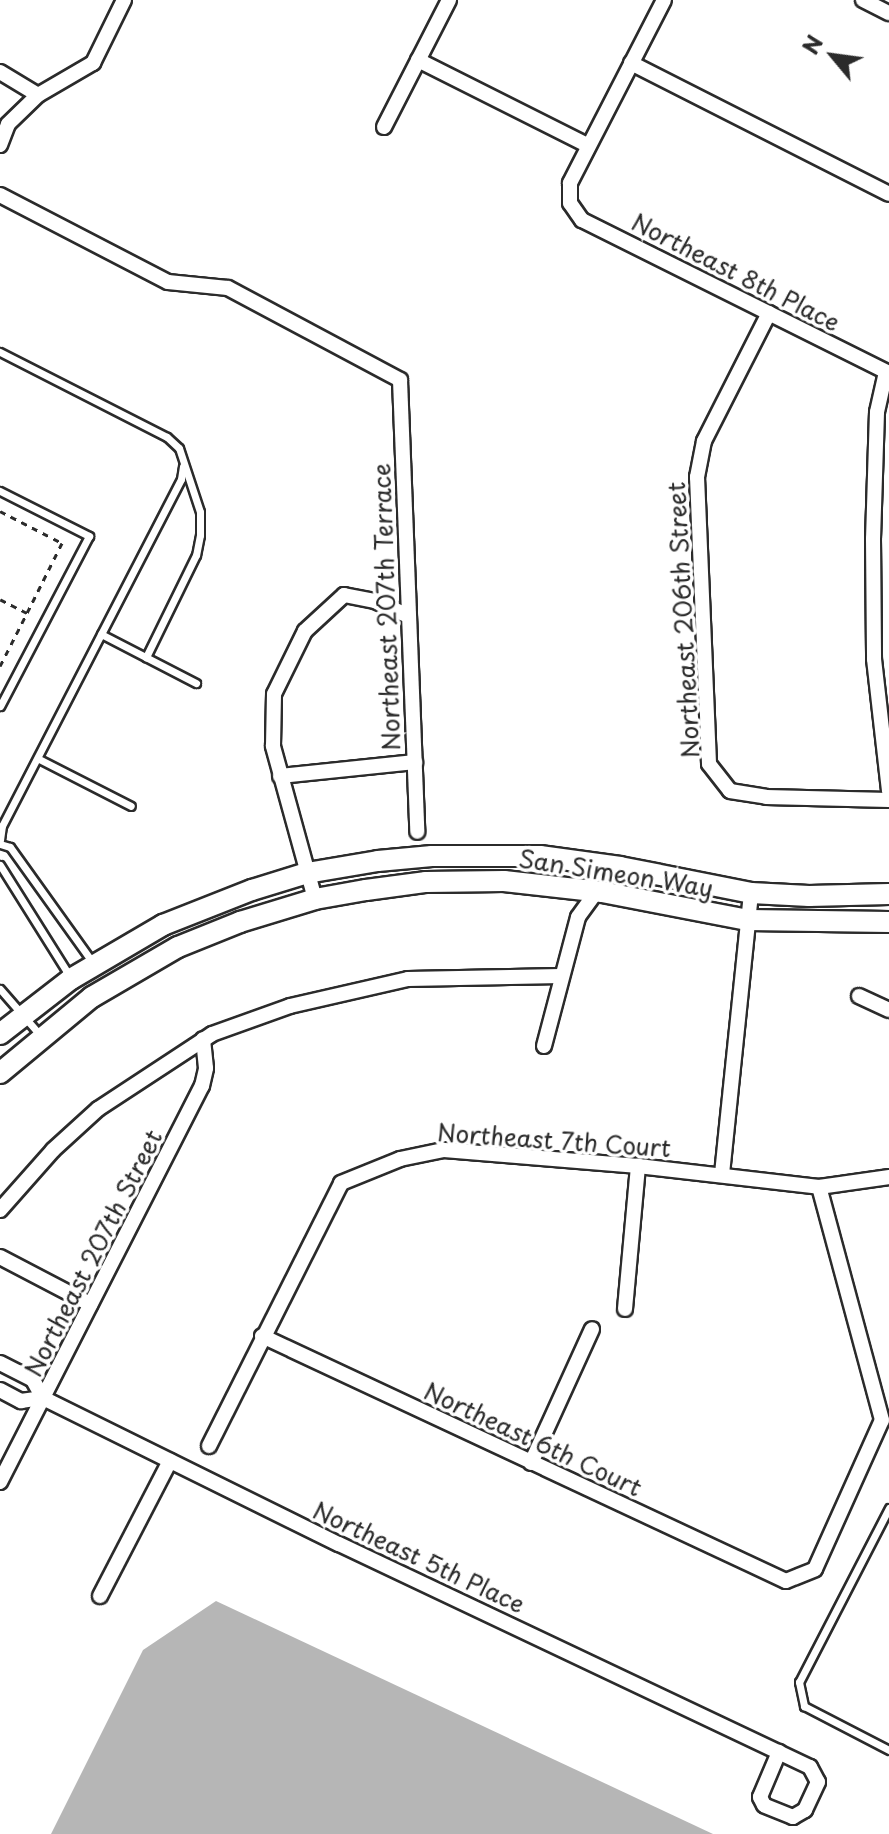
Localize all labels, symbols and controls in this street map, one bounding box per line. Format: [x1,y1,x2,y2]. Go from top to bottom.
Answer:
north arrow [793,16,873,96]
text: N [793,28,830,60]
street label: Northeast 8th Place [626,207,846,337]
street label: Northeast 207th Terrace [367,463,405,751]
street label: Northeast 206th Street [661,480,705,760]
street label: San Simeon Way [517,843,715,903]
street label: Northeast 7th Court [436,1117,672,1163]
street label: Northeast 207th Street [18,1125,168,1381]
street label: Northeast 6th Court [419,1376,647,1502]
street label: Northeast 5th Place [308,1495,530,1619]

